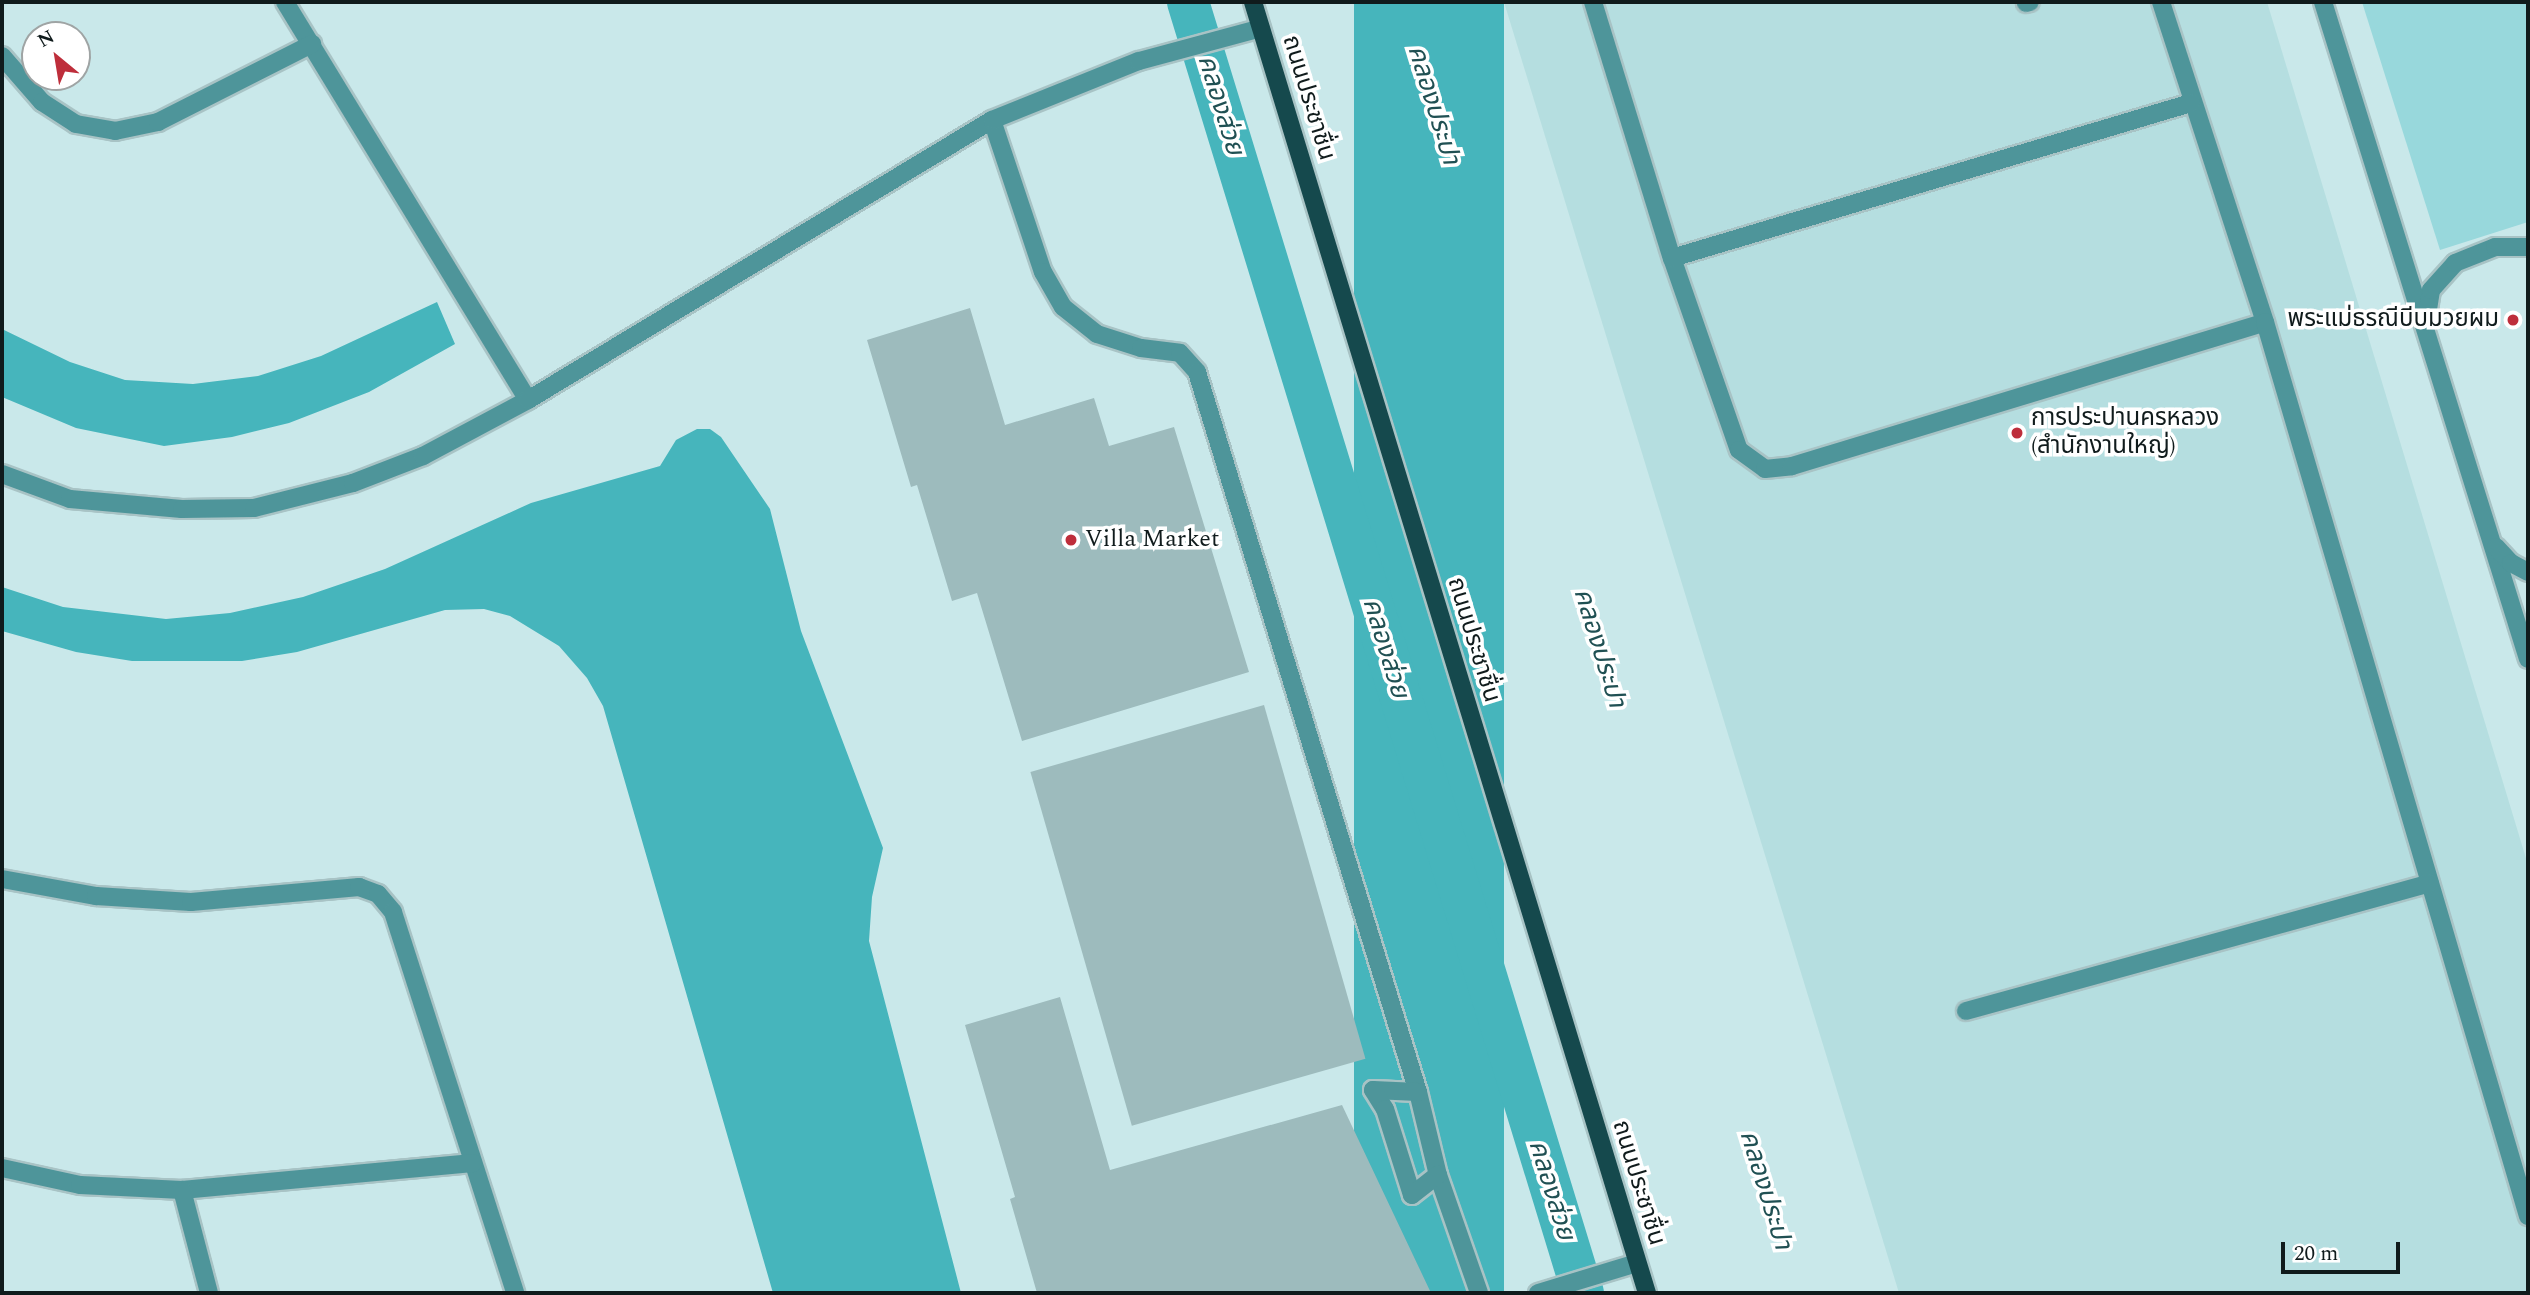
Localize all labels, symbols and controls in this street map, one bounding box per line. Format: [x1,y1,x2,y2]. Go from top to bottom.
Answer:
north arrow [21,21,91,91]
text: N [32,23,60,56]
street label: ถนนประชาชื่น [1275,32,1341,164]
water label: คลองประปา [1400,42,1466,168]
water label: คลองส่วย [1190,51,1250,159]
place label: พระแม่ธรณีบีบมวยผม [2287,306,2499,334]
marker: พระแม่ธรณีบีบมวยผม [2505,312,2521,328]
place label: การประปานครหลวง (สำนักงานใหญ่) [2031,405,2219,461]
marker: การประปานครหลวง (สำนักงานใหญ่) [2009,425,2025,441]
place label: Villa Market [1085,526,1219,554]
marker: Villa Market [1063,532,1079,548]
street label: ถนนประชาชื่น [1440,574,1506,706]
water label: คลองประปา [1566,585,1632,711]
water label: คลองส่วย [1355,594,1415,702]
street label: ถนนประชาชื่น [1605,1117,1671,1249]
water label: คลองประปา [1732,1127,1798,1253]
water label: คลองส่วย [1521,1136,1581,1244]
scale bar [2285,1228,2404,1272]
text: 20 m [2294,1238,2338,1270]

